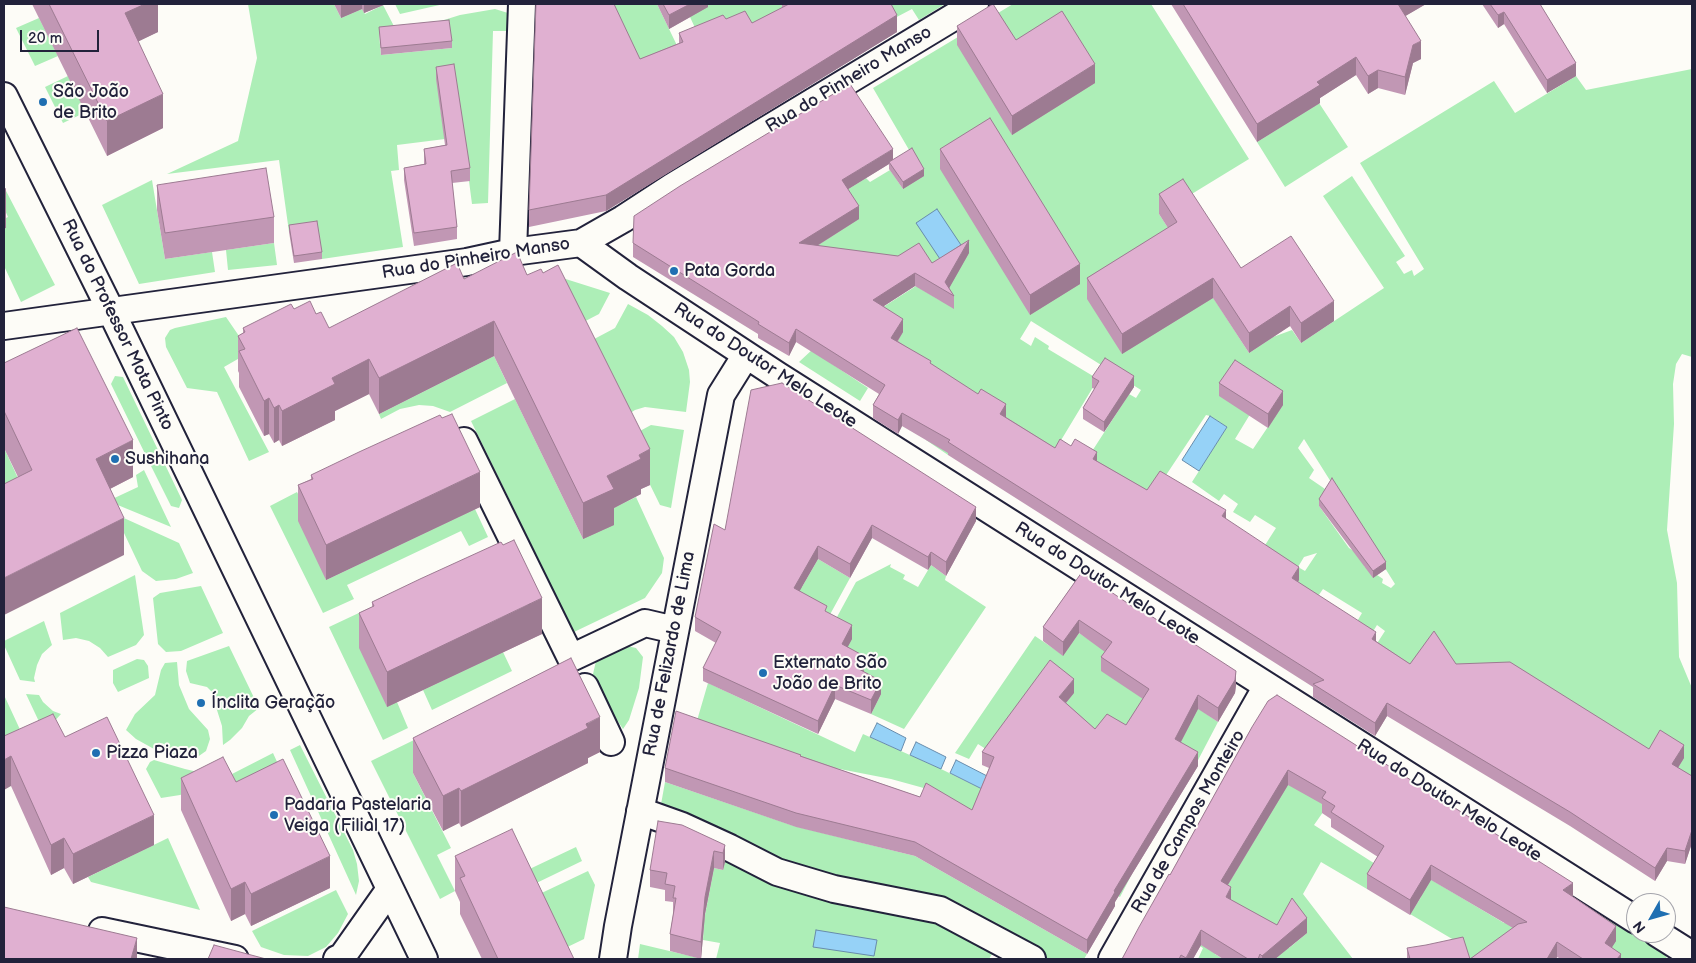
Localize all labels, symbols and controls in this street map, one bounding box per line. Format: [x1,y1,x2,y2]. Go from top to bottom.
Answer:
scale bar [22,20,101,52]
street label: Rua do Pinheiro Manso [762,22,936,138]
text: 20 m [28,29,62,48]
place label: São João de Brito [53,81,129,124]
marker: São João de Brito [37,96,49,108]
street label: Rua do Professor Mota Pinto [56,216,178,434]
street label: Rua do Pinheiro Manso [380,233,572,285]
place label: Pata Gorda [684,260,775,282]
marker: Pata Gorda [668,265,680,277]
street label: Rua do Doutor Melo Leote [669,299,861,433]
place label: Sushihana [125,448,209,470]
marker: Sushihana [109,453,121,465]
street label: Rua do Doutor Melo Leote [1010,518,1204,650]
street label: Rua de Felizardo de Lima [640,550,700,758]
place label: Externato São João de Brito [773,652,887,694]
marker: Externato São João de Brito [757,667,769,679]
place label: Ínclita Geração [211,692,335,714]
marker: Ínclita Geração [195,697,207,709]
street label: Rua de Campos Monteiro [1128,726,1250,918]
street label: Rua do Doutor Melo Leote [1352,735,1546,867]
place label: Pizza Piaza [106,742,198,764]
marker: Pizza Piaza [90,747,102,759]
place label: Padaria Pastelaria Veiga (Filial 17) [284,794,431,836]
marker: Padaria Pastelaria Veiga (Filial 17) [268,809,280,821]
north arrow [1626,893,1676,943]
text: N [1630,918,1650,936]

